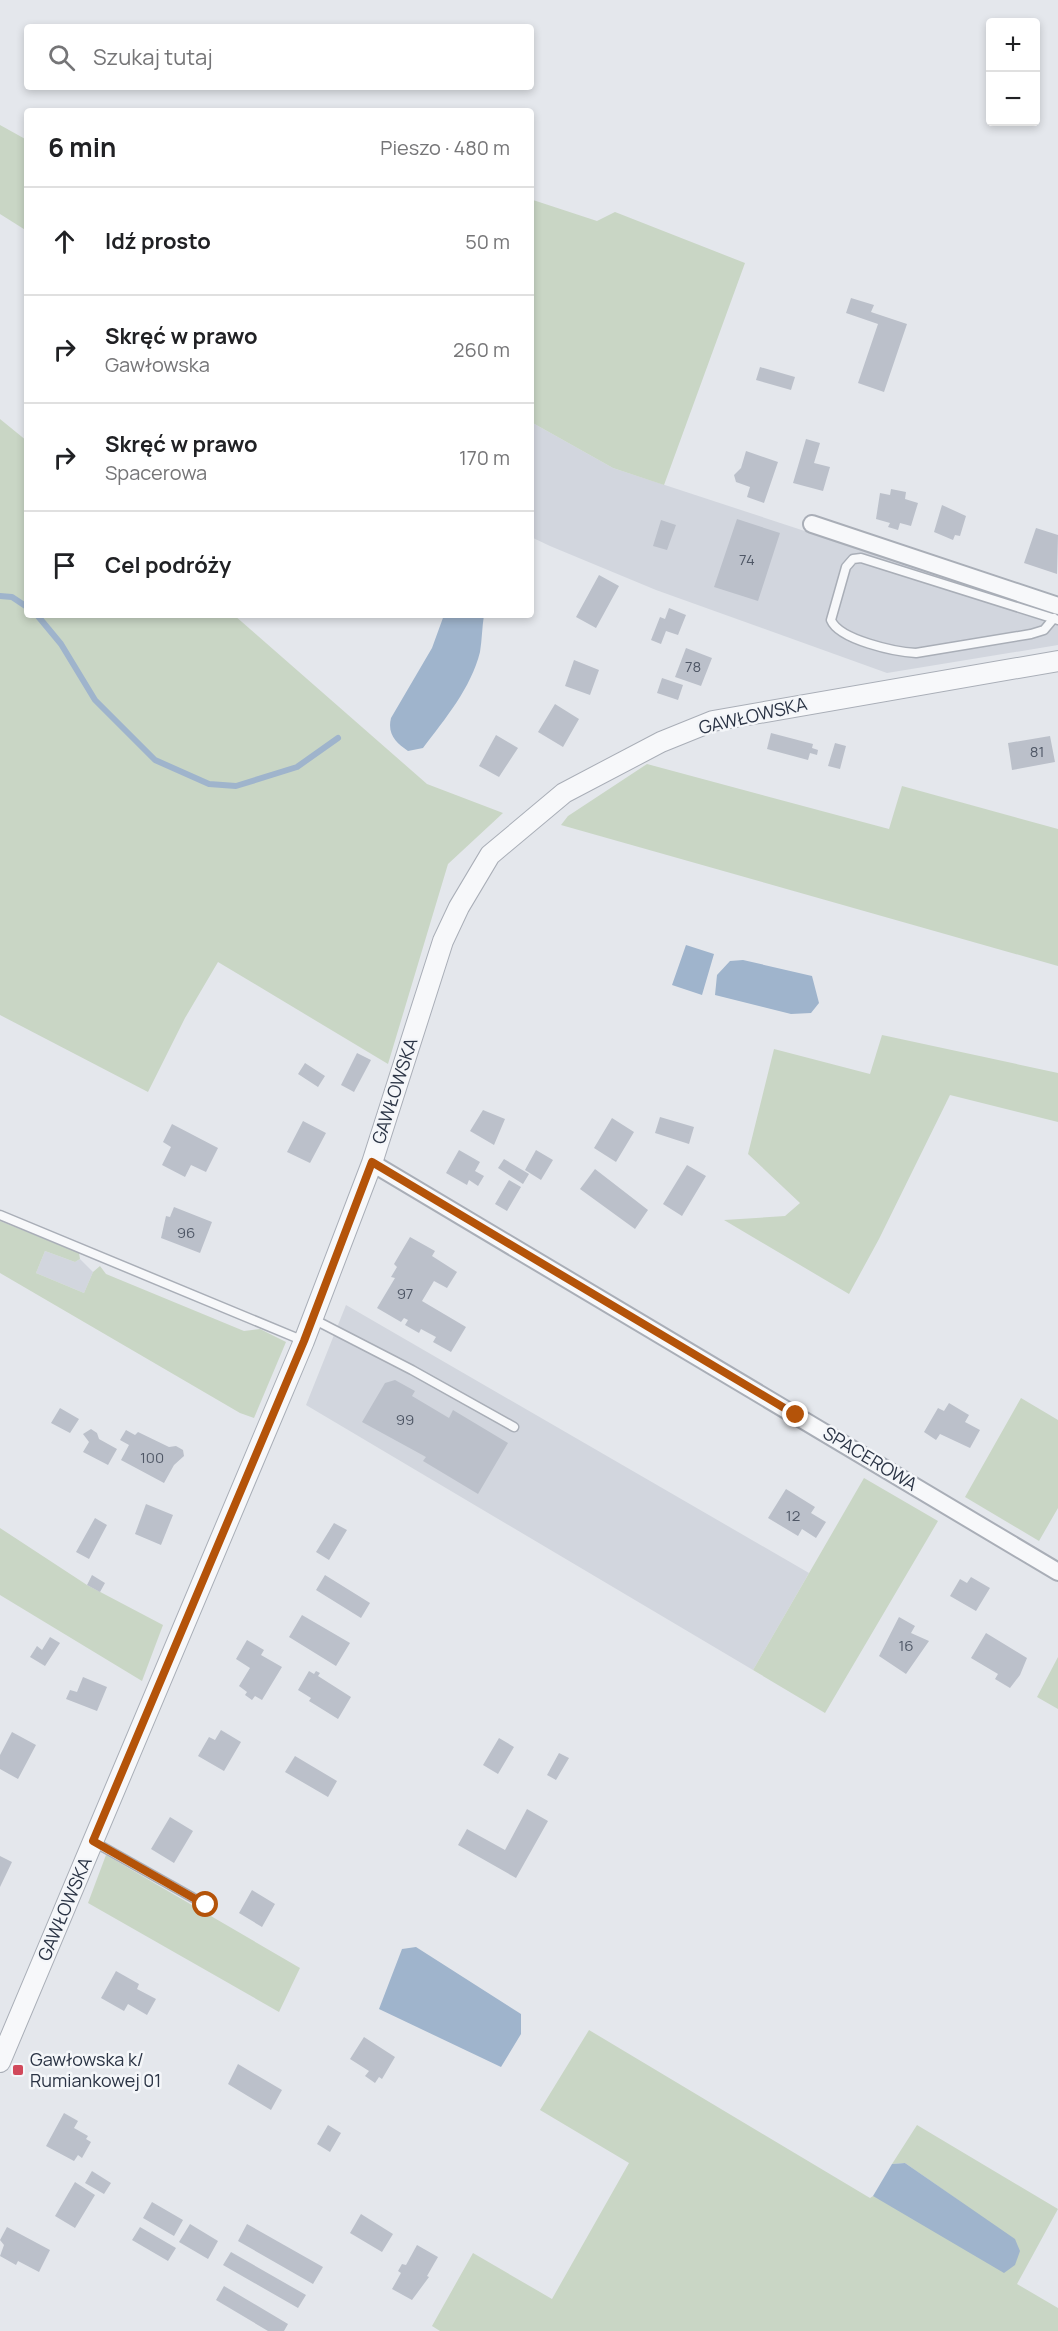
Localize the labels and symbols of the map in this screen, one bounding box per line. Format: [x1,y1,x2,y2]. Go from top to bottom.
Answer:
house number: 74 [739,549,755,570]
house number: 78 [685,656,701,677]
street label: GAWŁOWSKA [696,691,810,739]
house number: 81 [1030,741,1044,762]
street label: GAWŁOWSKA [366,1034,423,1147]
house number: 96 [177,1222,195,1243]
house number: 97 [397,1283,413,1304]
route end [782,1401,808,1427]
house number: 99 [396,1409,414,1430]
street label: SPACEROWA [819,1421,923,1496]
house number: 100 [140,1447,164,1468]
house number: 12 [786,1505,800,1526]
house number: 16 [898,1635,914,1656]
street label: GAWŁOWSKA [31,1853,97,1964]
route start [192,1891,218,1917]
place label: Gawłowska k/ Rumiankowej 01 [30,2047,161,2092]
marker: Gawłowska k/ Rumiankowej 01 [11,2063,25,2077]

